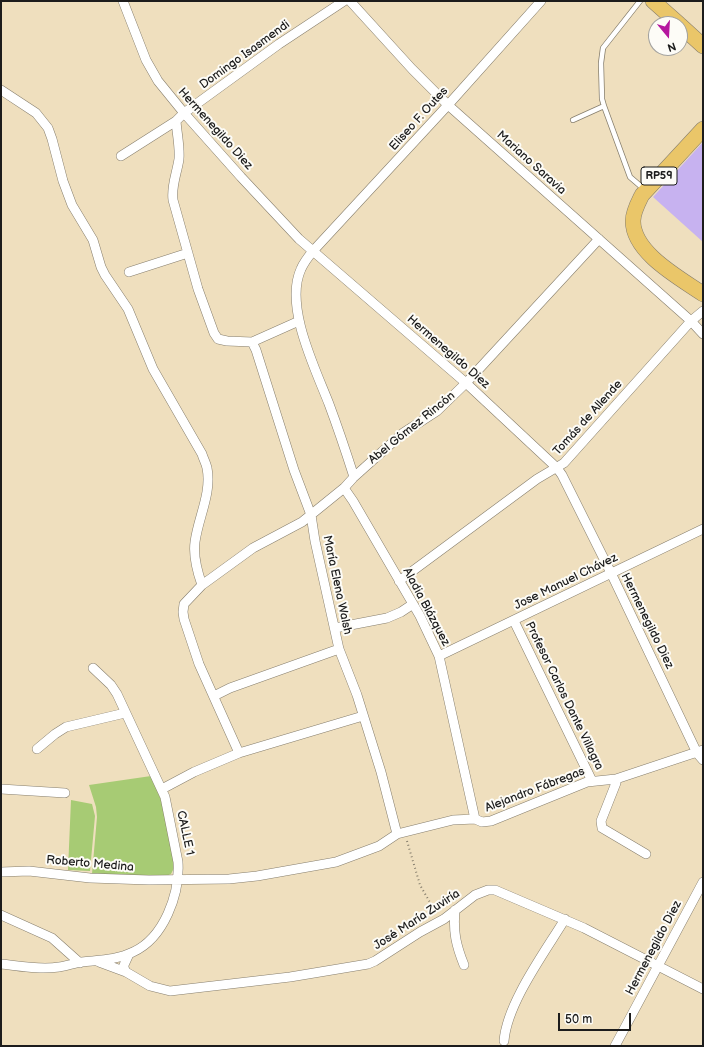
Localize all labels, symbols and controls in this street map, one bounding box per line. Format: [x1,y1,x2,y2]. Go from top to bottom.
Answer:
north arrow [648,16,688,56]
street label: Domingo Isasmendi [197,17,293,93]
text: N [666,39,678,54]
street label: Eliseo F. Outes [387,84,451,154]
street label: Hermenegildo Diez [175,85,255,173]
street label: Mariano Saravia [493,128,569,198]
road number: RP59 [641,167,677,185]
street label: Hermenegildo Diez [404,312,492,392]
street label: Tomás de Allende [550,377,626,459]
street label: Abel Gómez Rincón [366,389,458,467]
street label: María Elena Walsh [319,534,355,636]
street label: Jose Manuel Chávez [512,551,620,613]
street label: Aladia Blázquez [399,566,453,648]
street label: Hermenegildo Diez [618,571,676,671]
street label: Profesor Carlos Dante Villagra [522,619,606,773]
street label: Alejandro Fábregas [483,764,587,816]
street label: CALLE 1 [173,809,197,857]
street label: Roberto Medina [46,853,134,875]
street label: José María Zuviría [371,887,463,953]
street label: Hermenegildo Diez [623,898,685,998]
scale bar [560,1005,633,1031]
text: 50 m [565,1012,592,1027]

